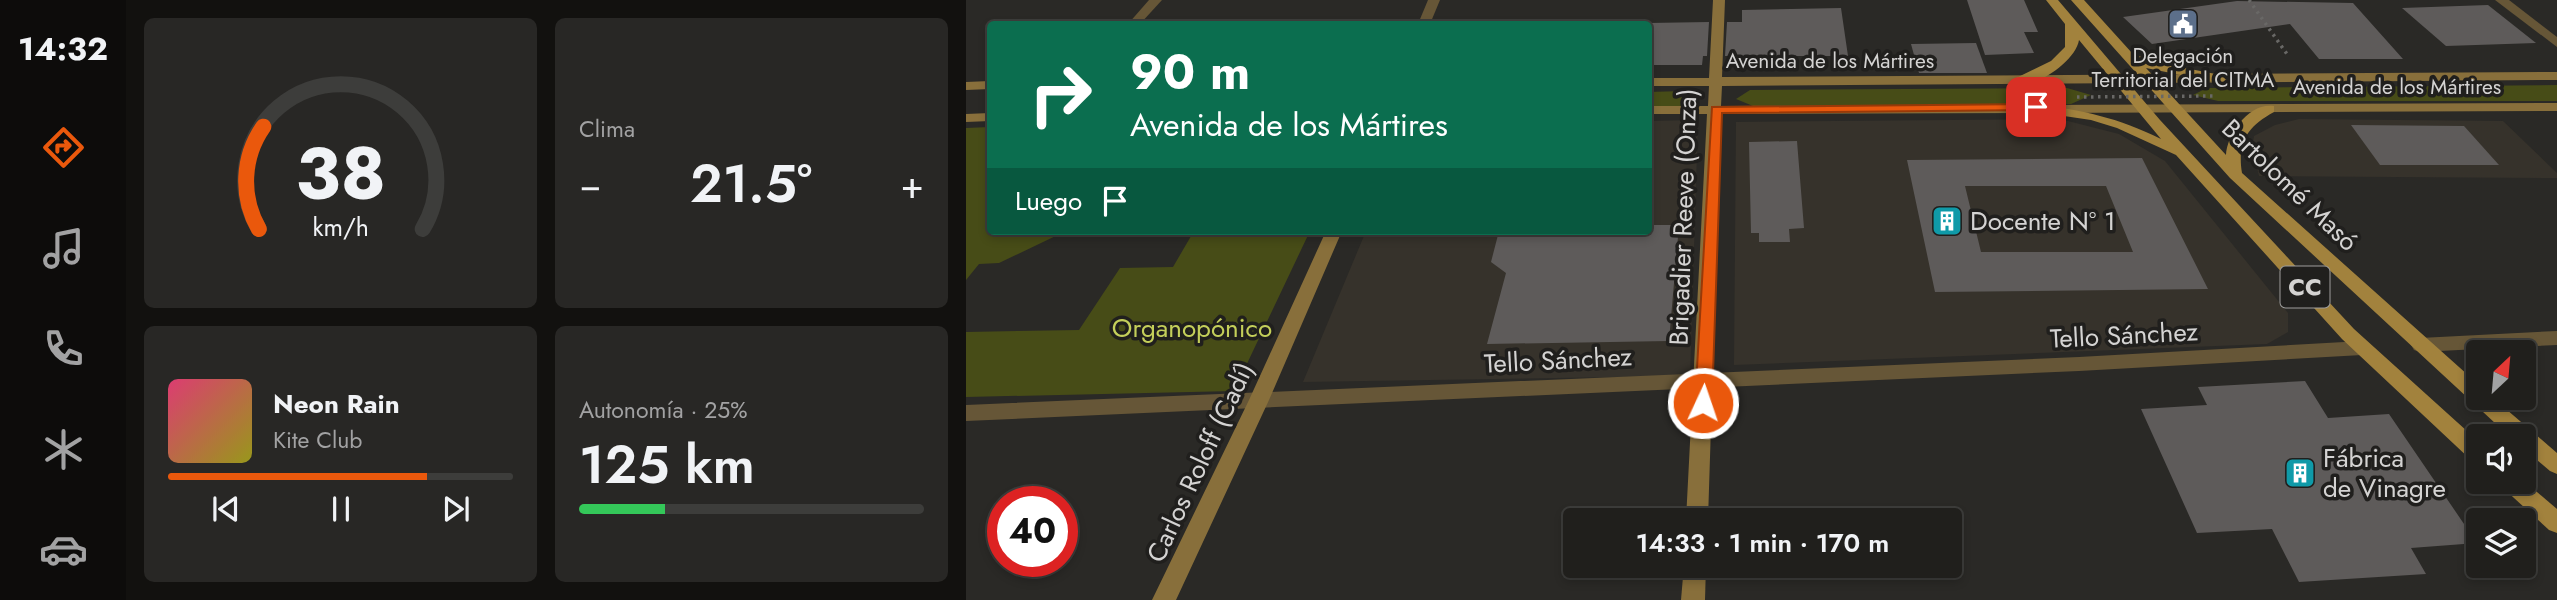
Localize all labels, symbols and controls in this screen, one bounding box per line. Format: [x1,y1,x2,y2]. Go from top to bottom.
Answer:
public building icon: Delegación Territorial del CITMA [2166,7,2200,41]
text: 14:32 [18,26,108,72]
text: 90 m [1130,37,1250,107]
place label: Delegación Territorial del CITMA [2092,41,2275,95]
street label: Avenida de los Mártires [1726,46,1934,76]
icon: right [1015,49,1106,140]
street label: Avenida de los Mártires [2293,72,2501,102]
pin [2006,77,2066,137]
street label: Brigadier Reeve (Onza) [1660,88,1706,346]
icon: arrive [2017,88,2055,126]
text: Avenida de los Mártires [1130,102,1448,148]
street label: Bartolomé Masó [2213,110,2367,260]
text: Clima [579,112,635,146]
text: 38 [295,121,386,226]
icon: directions [39,123,88,172]
text: 21.5° [690,146,812,222]
text: − [579,157,601,212]
text: + [901,157,924,212]
text: Luego [1015,182,1082,220]
icon: arrive [1096,182,1134,220]
place label: Docente Nº 1 [1970,202,2116,240]
building icon: Docente Nº 1 [1930,204,1964,238]
text: km/h [312,209,369,245]
icon: music [39,224,88,273]
road number: CC [2280,266,2330,308]
park label: Organopónico [1112,309,1272,347]
street label: Tello Sánchez [2049,312,2199,358]
icon: phone [39,324,88,373]
street label: Tello Sánchez [1483,337,1633,383]
north arrow [2466,340,2536,410]
map controls [2466,340,2536,578]
street label: Carlos Roloff (Cadí) [1137,355,1263,569]
position arrow [1666,366,1740,440]
text: Neon Rain [273,385,400,423]
text: Autonomía · 25% [579,393,748,427]
text: Kite Club [273,423,362,457]
button: sound [2466,424,2536,494]
icon: climate [39,425,88,474]
text: 125 km [579,427,755,503]
place label: Fábrica de Vinagre [2323,439,2446,507]
building icon: Fábrica de Vinagre [2283,456,2317,490]
speed limit sign: 40 [987,486,1078,577]
icon: previous [207,490,245,528]
icon: pause [322,490,360,528]
icon: next [437,490,475,528]
button: layers [2466,508,2536,578]
text: 14:33 · 1 min · 170 m [1636,524,1889,562]
icon: car [39,525,88,574]

